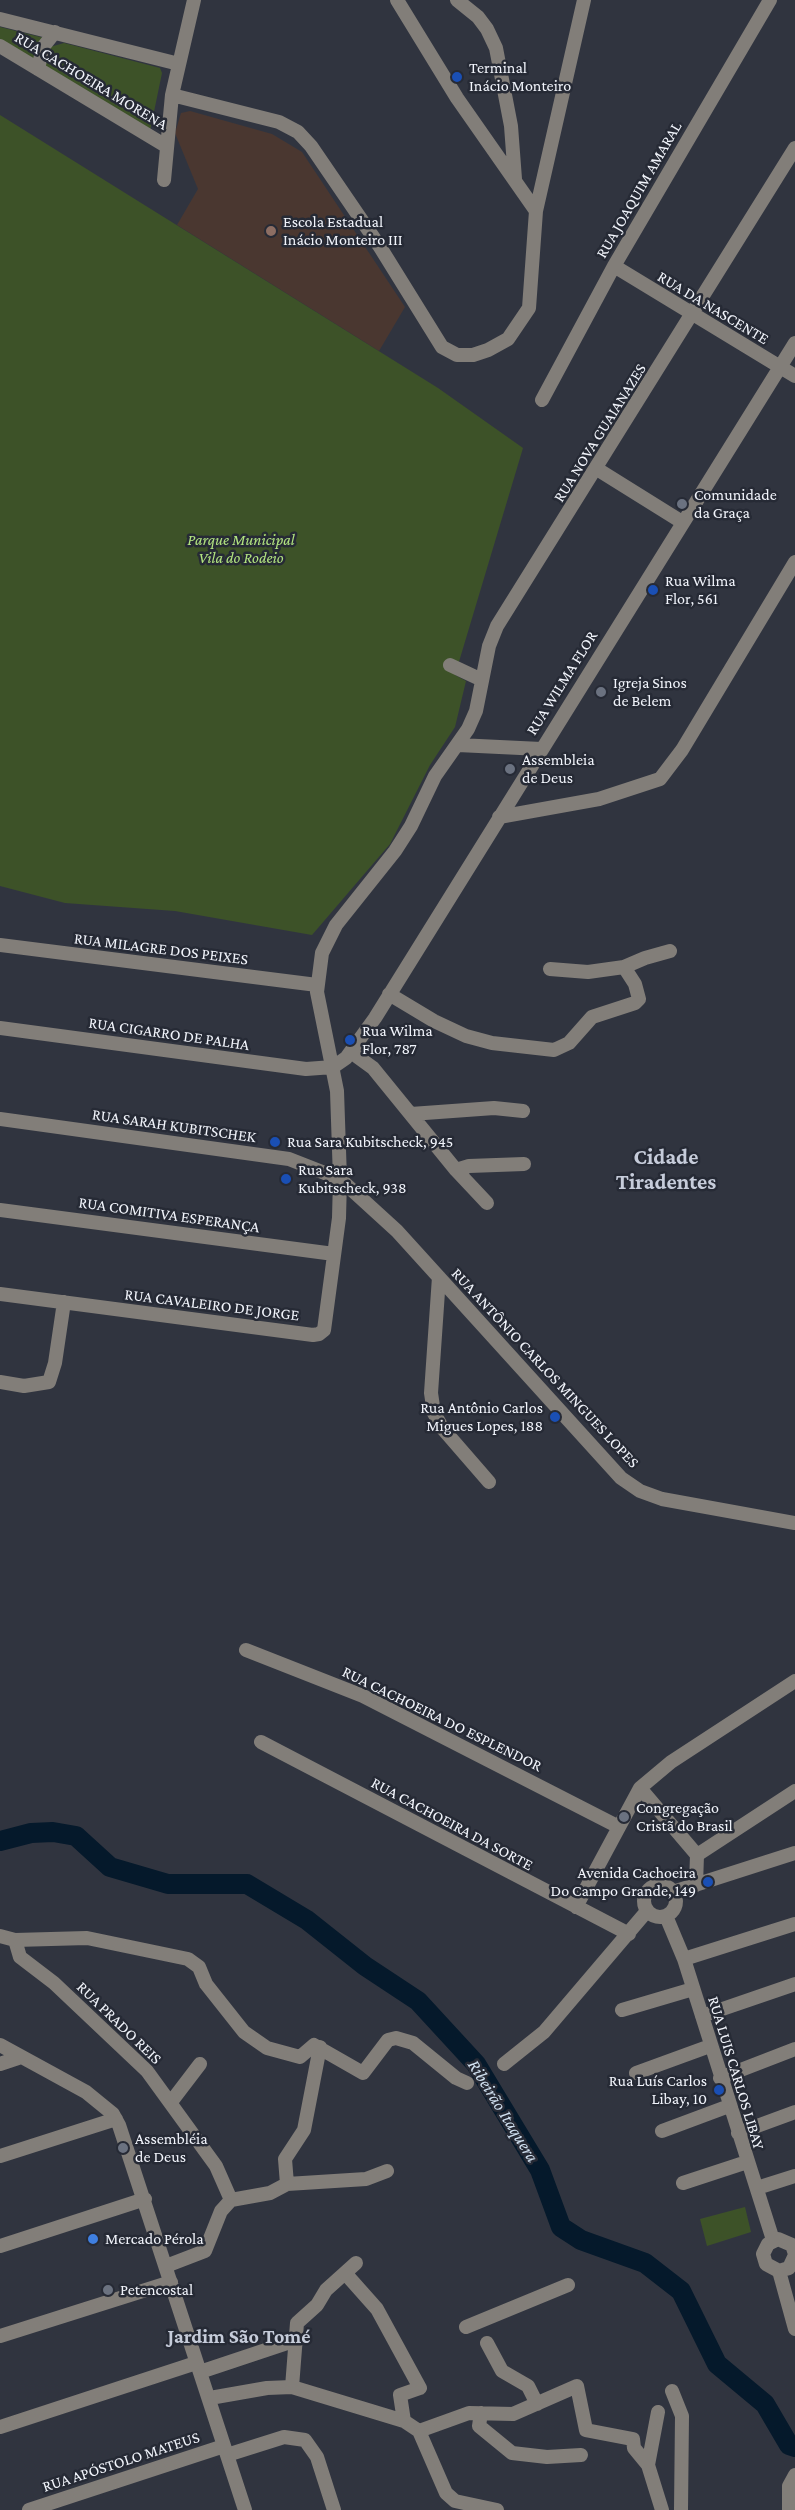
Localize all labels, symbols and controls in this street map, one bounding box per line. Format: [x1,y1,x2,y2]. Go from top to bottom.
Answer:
street label: RUA CACHOEIRA MORENA [11,28,171,134]
place label: Terminal Inácio Monteiro [469,58,571,96]
marker: Terminal Inácio Monteiro [450,70,464,84]
street label: RUA JOAQUIM AMARAL [592,118,686,262]
place label: Escola Estadual Inácio Monteiro III [283,212,403,250]
marker: Escola Estadual Inácio Monteiro III [264,224,278,238]
street label: RUA DA NASCENTE [654,267,772,349]
street label: RUA NOVA GUAIANAZES [550,360,650,506]
place label: Comunidade da Graça [694,485,777,523]
marker: Comunidade da Graça [675,497,689,511]
park label: Parque Municipal Vila do Rodeio [187,530,295,568]
place label: Rua Wilma Flor, 561 [665,571,736,609]
marker: Rua Wilma Flor, 561 [646,583,660,597]
street label: RUA WILMA FLOR [522,627,602,739]
place label: Igreja Sinos de Belem [613,673,687,711]
marker: Igreja Sinos de Belem [594,685,608,699]
place label: Assembleia de Deus [522,750,595,788]
marker: Assembleia de Deus [503,762,517,776]
street label: RUA MILAGRE DOS PEIXES [73,929,249,969]
street label: RUA CIGARRO DE PALHA [87,1013,251,1055]
place label: Rua Wilma Flor, 787 [362,1021,433,1059]
marker: Rua Wilma Flor, 787 [343,1033,357,1047]
street label: RUA SARAH KUBITSCHEK [91,1105,257,1147]
place label: Rua Sara Kubitscheck, 945 [287,1132,453,1152]
marker: Rua Sara Kubitscheck, 945 [268,1135,282,1149]
district label: Cidade Tiradentes [616,1144,716,1196]
place label: Rua Sara Kubitscheck, 938 [298,1160,407,1198]
marker: Rua Sara Kubitscheck, 938 [279,1172,293,1186]
street label: RUA COMITIVA ESPERANÇA [77,1193,261,1237]
street label: RUA ANTÔNIO CARLOS MINGUES LOPES [447,1264,643,1472]
street label: RUA CAVALEIRO DE JORGE [124,1285,300,1325]
place label: Rua Antônio Carlos Migues Lopes, 188 [420,1398,543,1436]
marker: Rua Antônio Carlos Migues Lopes, 188 [548,1410,562,1424]
street label: RUA CACHOEIRA DO ESPLENDOR [339,1662,545,1776]
street label: RUA CACHOEIRA DA SORTE [368,1773,536,1875]
place label: Congregação Cristã do Brasil [636,1798,733,1836]
marker: Congregação Cristã do Brasil [617,1810,631,1824]
place label: Avenida Cachoeira Do Campo Grande, 149 [550,1863,696,1901]
marker: Avenida Cachoeira Do Campo Grande, 149 [701,1875,715,1889]
street label: RUA PRADO REIS [73,1978,165,2068]
street label: RUA LUIS CARLOS LIBAY [704,1994,768,2152]
water label: Ribeirão Itaquera [463,2056,543,2166]
place label: Rua Luís Carlos Libay, 10 [609,2071,707,2109]
marker: Rua Luís Carlos Libay, 10 [712,2083,726,2097]
place label: Assembléia de Deus [135,2129,208,2167]
marker: Assembléia de Deus [116,2141,130,2155]
place label: Mercado Pérola [105,2229,204,2249]
marker: Mercado Pérola [86,2232,100,2246]
place label: Petencostal [120,2280,193,2300]
marker: Petencostal [101,2283,115,2297]
district label: Jardim São Tomé [167,2325,311,2349]
street label: RUA APÓSTOLO MATEUS [40,2428,202,2496]

